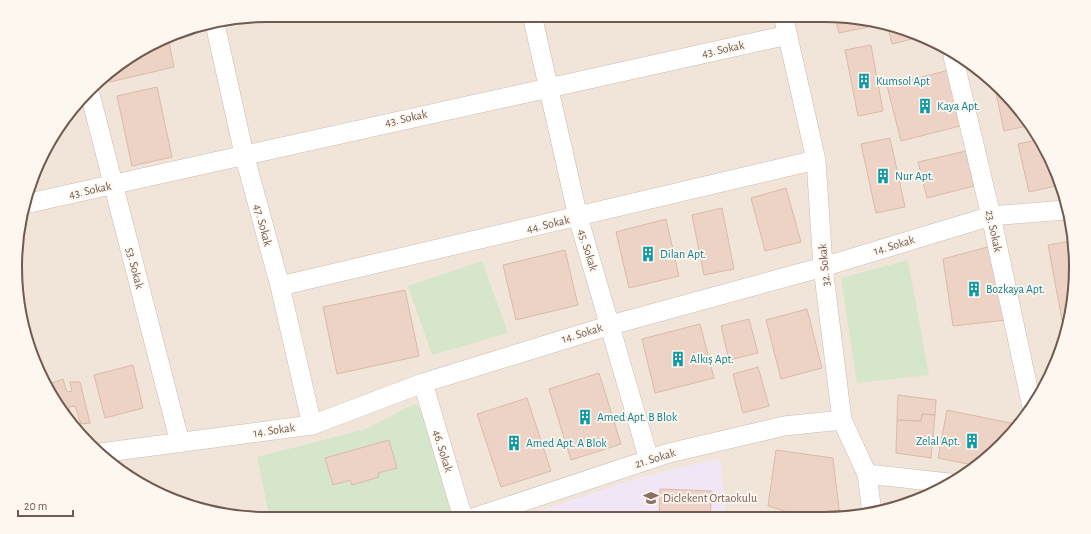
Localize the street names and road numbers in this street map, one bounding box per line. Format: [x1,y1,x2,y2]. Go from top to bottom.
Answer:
street label: 43. Sokak [701,39,746,59]
street label: 43. Sokak [384,108,429,128]
street label: 43. Sokak [68,180,113,200]
street label: 47. Sokak [252,203,275,248]
street label: 23. Sokak [984,209,1004,254]
street label: 44. Sokak [525,213,571,235]
street label: 45. Sokak [576,228,600,273]
street label: 14. Sokak [872,233,916,257]
street label: 32. Sokak [816,243,832,287]
street label: 53. Sokak [124,246,146,290]
street label: 14. Sokak [560,321,604,345]
street label: 14. Sokak [252,421,296,439]
street label: 46. Sokak [431,428,455,474]
street label: 21. Sokak [633,446,677,470]

